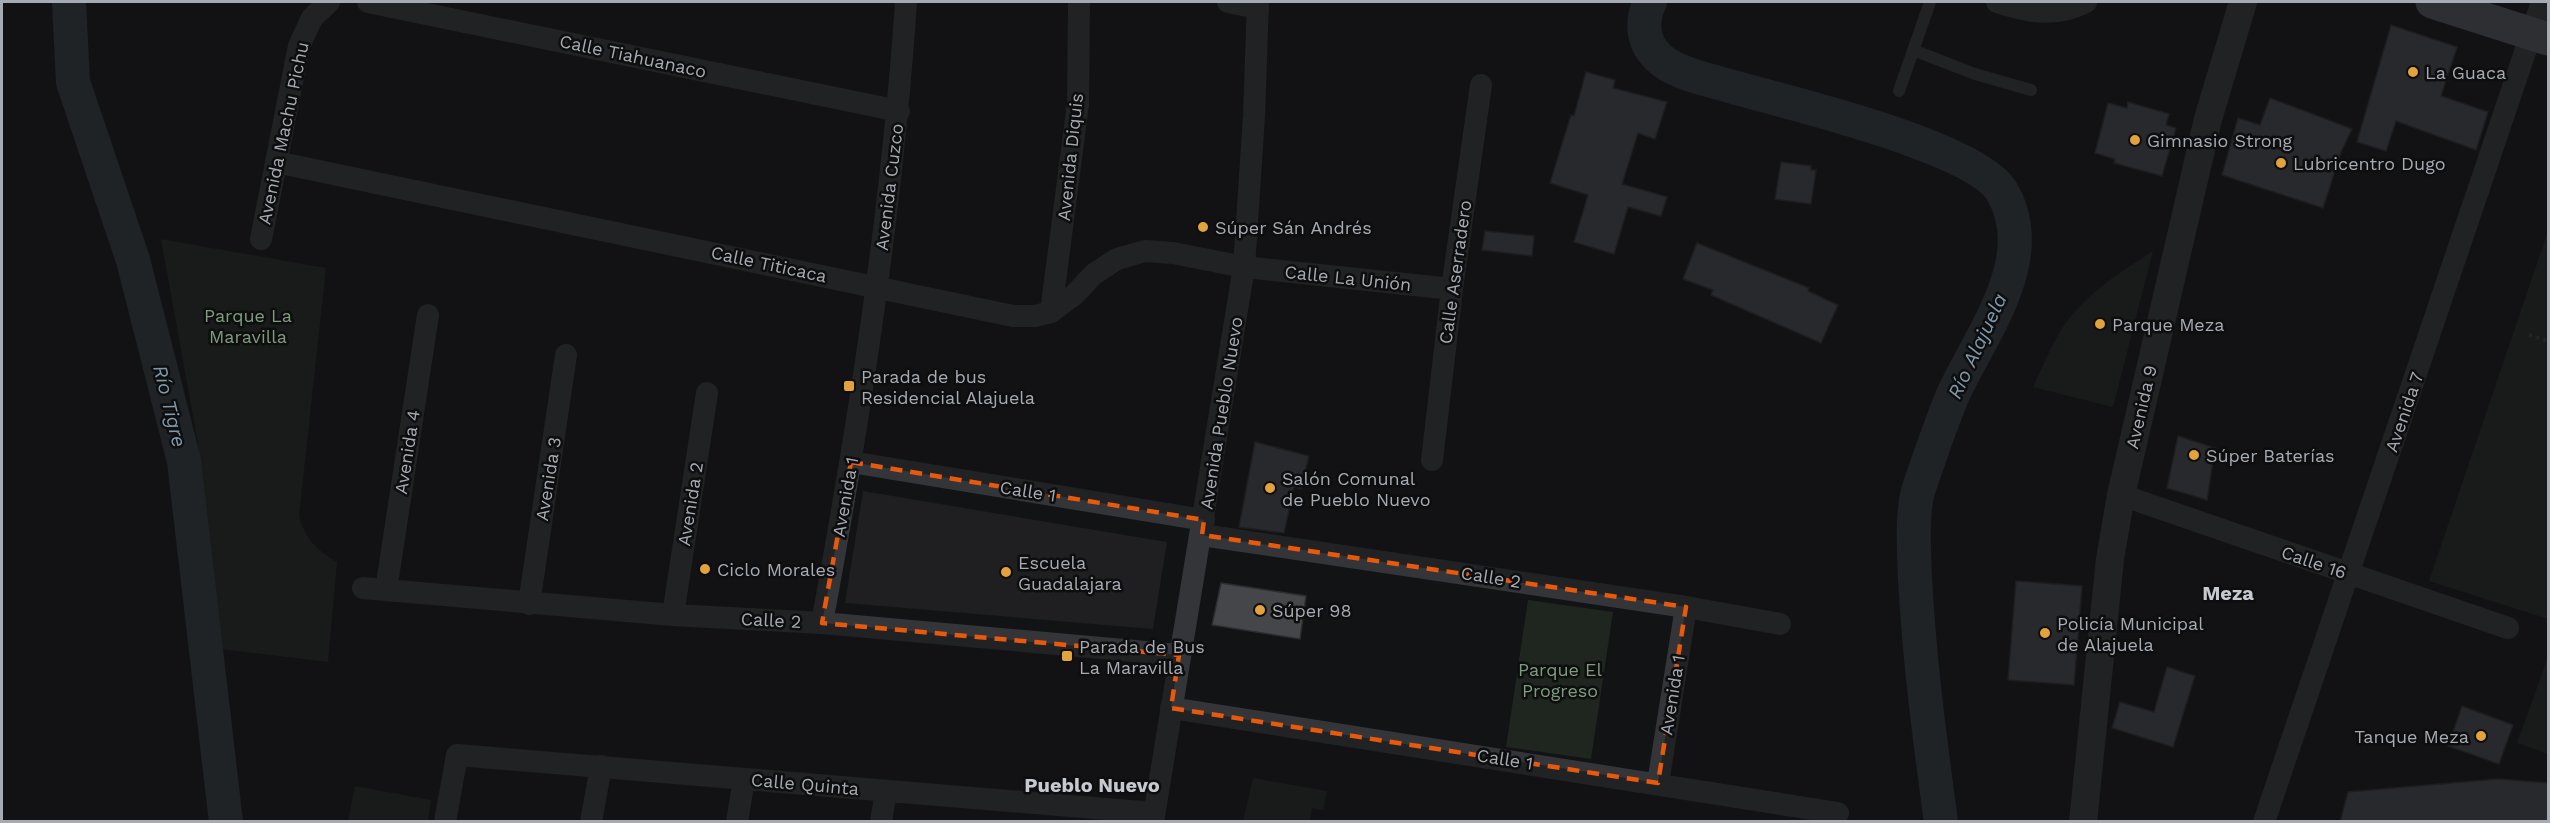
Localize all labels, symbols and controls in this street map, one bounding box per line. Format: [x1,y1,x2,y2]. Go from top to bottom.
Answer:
street label: Calle Tiahuanaco [558,30,708,82]
street label: Avenida Machu Pichu [253,40,313,226]
place label: La Guaca [2425,62,2506,83]
marker: La Guaca [2406,65,2420,79]
street label: Avenida Diquis [1053,92,1087,222]
street label: Avenida Cuzco [871,122,907,252]
place label: Gimnasio Strong [2147,130,2293,151]
marker: Gimnasio Strong [2128,133,2142,147]
place label: Lubricentro Dugo [2293,153,2446,174]
marker: Lubricentro Dugo [2274,156,2288,170]
street label: Calle Aserradero [1435,199,1475,345]
place label: Súper Sán Andrés [1215,217,1372,238]
marker: Súper Sán Andrés [1196,220,1210,234]
street label: Calle Titicaca [709,241,829,287]
street label: Calle La Unión [1284,261,1412,295]
water label: Río Alajuela [1942,290,2012,402]
park label: Parque La Maravilla [204,305,292,347]
place label: Parque Meza [2112,314,2225,335]
street label: Avenida Pueblo Nuevo [1195,315,1247,511]
marker: Parque Meza [2093,317,2107,331]
water label: Río Tigre [148,362,192,450]
street label: Avenida 9 [2121,363,2161,451]
place label: Parada de bus Residencial Alajuela [861,366,1035,408]
street label: Avenida 7 [2380,369,2428,455]
marker: Parada de bus Residencial Alajuela [842,379,856,393]
street label: Avenida 4 [390,408,424,496]
street label: Avenida 3 [531,436,565,522]
place label: Súper Baterías [2206,445,2335,466]
marker: Súper Baterías [2187,448,2201,462]
street label: Avenida 1 [828,455,862,539]
street label: Avenida 2 [673,461,707,547]
place label: Salón Comunal de Pueblo Nuevo [1282,468,1430,510]
street label: Calle 1 [998,476,1058,506]
marker: Salón Comunal de Pueblo Nuevo [1263,481,1277,495]
street label: Calle 16 [2279,541,2349,583]
place label: Escuela Guadalajara [1018,552,1122,594]
place label: Ciclo Morales [717,559,835,580]
marker: Ciclo Morales [698,562,712,576]
street label: Calle 2 [1459,562,1523,592]
marker: Escuela Guadalajara [999,565,1013,579]
district label: Meza [2202,581,2254,605]
place label: Súper 98 [1272,600,1352,621]
marker: Súper 98 [1253,603,1267,617]
street label: Calle 2 [740,608,802,632]
place label: Policía Municipal de Alajuela [2057,613,2204,655]
marker: Policía Municipal de Alajuela [2038,626,2052,640]
place label: Parada de Bus La Maravilla [1079,636,1205,678]
marker: Parada de Bus La Maravilla [1060,649,1074,663]
street label: Avenida 1 [1655,653,1689,737]
park label: Parque El Progreso [1518,659,1603,701]
place label: Tanque Meza [2354,726,2469,747]
marker: Tanque Meza [2474,729,2488,743]
street label: Calle 1 [1475,744,1535,774]
street label: Calle Quinta [750,769,860,799]
district label: Pueblo Nuevo [1024,773,1160,797]

